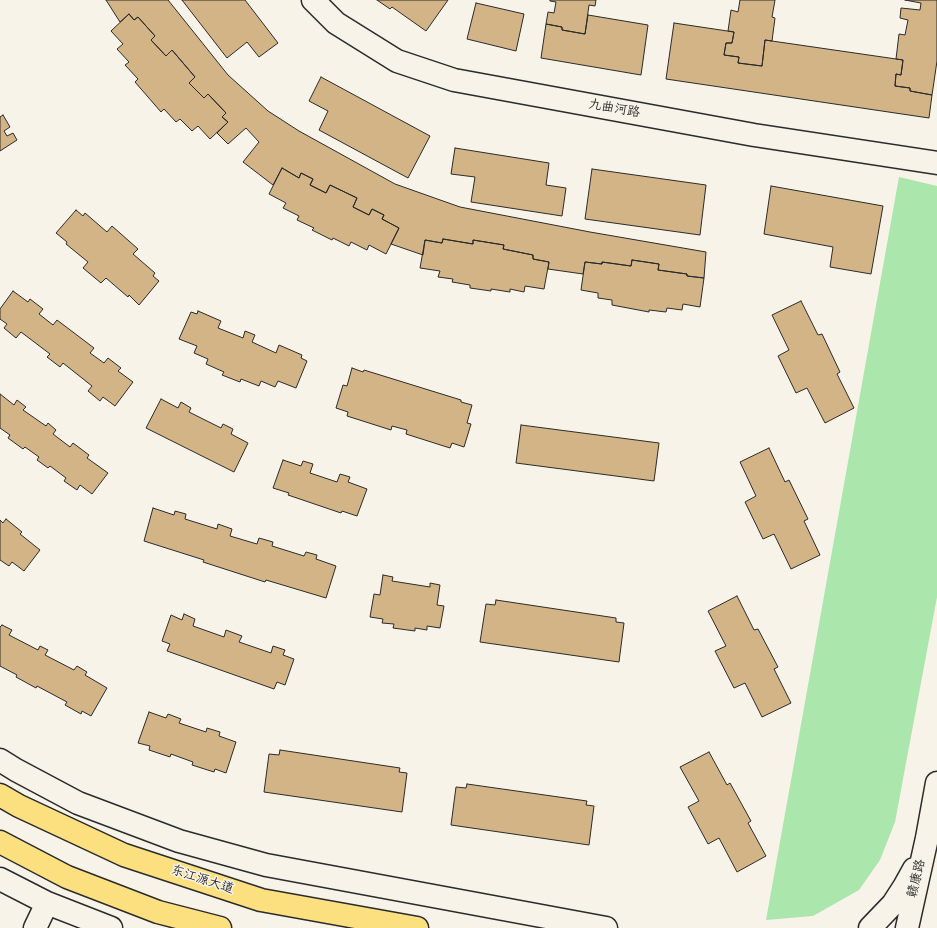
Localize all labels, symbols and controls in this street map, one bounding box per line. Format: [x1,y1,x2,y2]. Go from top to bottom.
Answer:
street label: 九曲河路 [587,98,641,122]
street label: 赣康路 [906,858,930,900]
street label: 东江源大道 [169,864,235,898]

